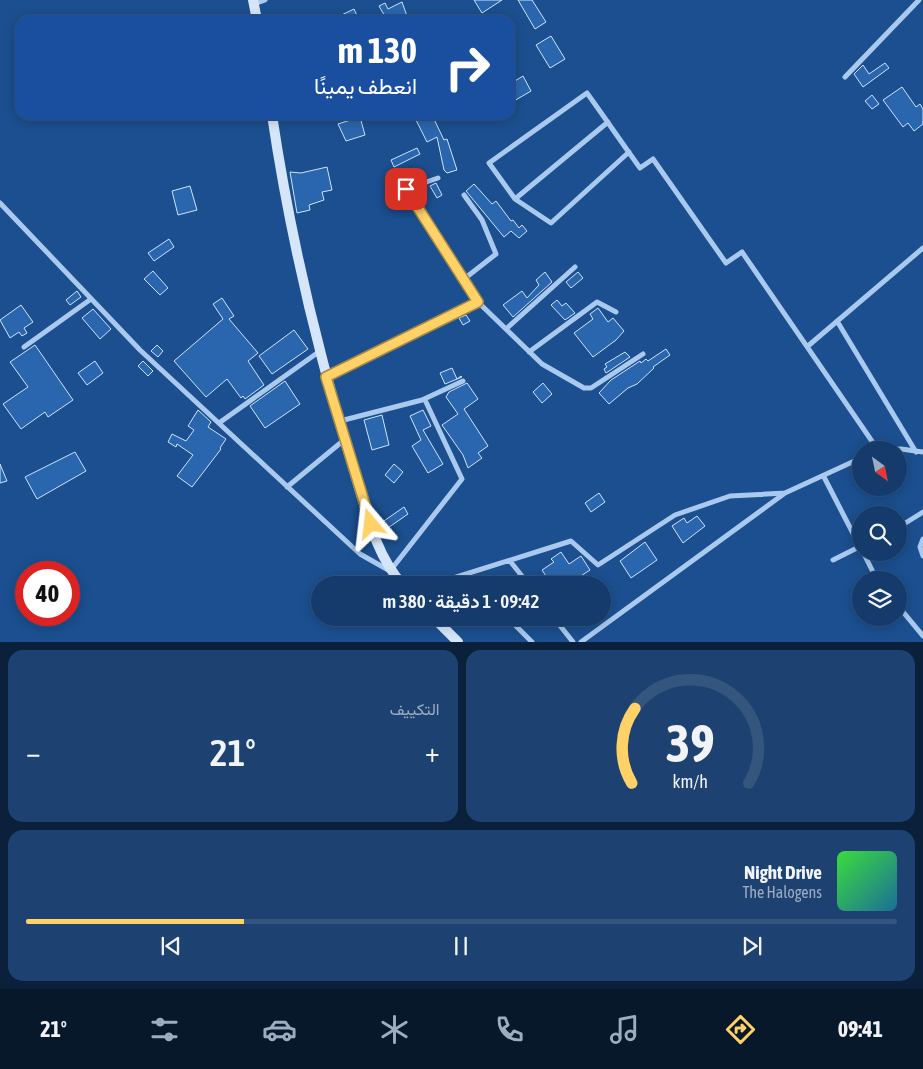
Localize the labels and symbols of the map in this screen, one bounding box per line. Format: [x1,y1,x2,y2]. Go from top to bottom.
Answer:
pin [385,168,427,210]
north arrow [852,441,908,496]
position arrow [344,497,396,549]
speed limit sign: 40 [15,561,80,626]

